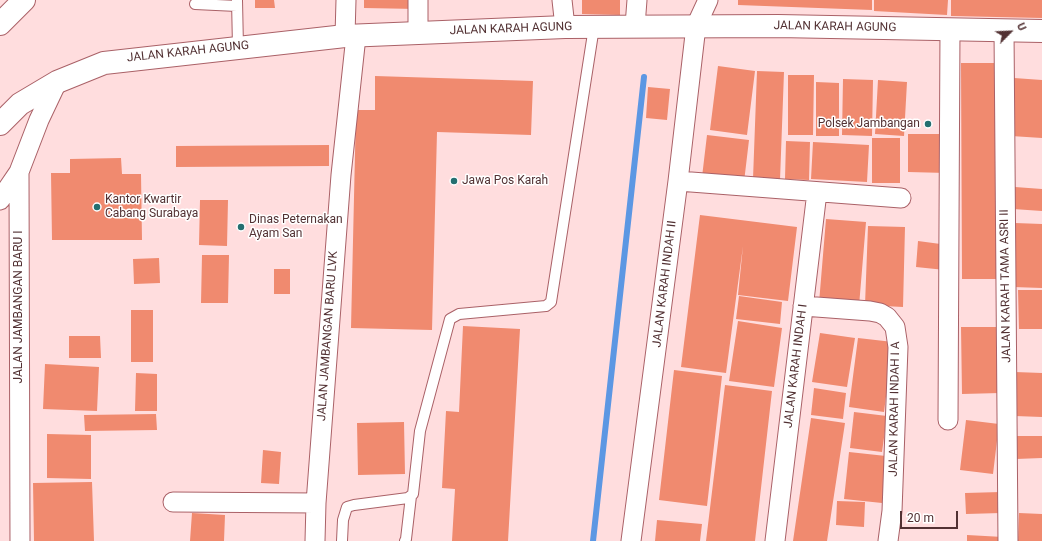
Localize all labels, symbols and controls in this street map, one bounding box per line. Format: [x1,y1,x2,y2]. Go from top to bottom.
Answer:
north arrow [990,12,1030,52]
street label: JALAN KARAH AGUNG [773,19,897,35]
street label: JALAN KARAH AGUNG [449,20,573,38]
text: U [1014,21,1029,33]
street label: JALAN KARAH AGUNG [126,38,250,66]
place label: Polsek Jambangan [818,117,920,131]
marker: Polsek Jambangan [923,119,933,129]
place label: Jawa Pos Karah [462,174,548,188]
marker: Jawa Pos Karah [449,176,459,186]
place label: Kantor Kwartir Cabang Surabaya [105,193,198,221]
marker: Kantor Kwartir Cabang Surabaya [92,202,102,212]
street label: JALAN KARAH TAMA ASRI II [997,209,1015,363]
place label: Dinas Peternakan Ayam San [249,213,343,241]
street label: JALAN KARAH INDAH II [650,220,680,348]
marker: Dinas Peternakan Ayam San [236,222,246,232]
street label: JALAN JAMBANGAN BARU I [12,230,26,384]
street label: JALAN JAMBANGAN BARU LVK [315,250,341,422]
street label: JALAN KARAH INDAH I [781,303,811,429]
street label: JALAN KARAH INDAH I A [887,341,903,477]
scale bar [902,503,960,529]
text: 20 m [907,511,934,525]

